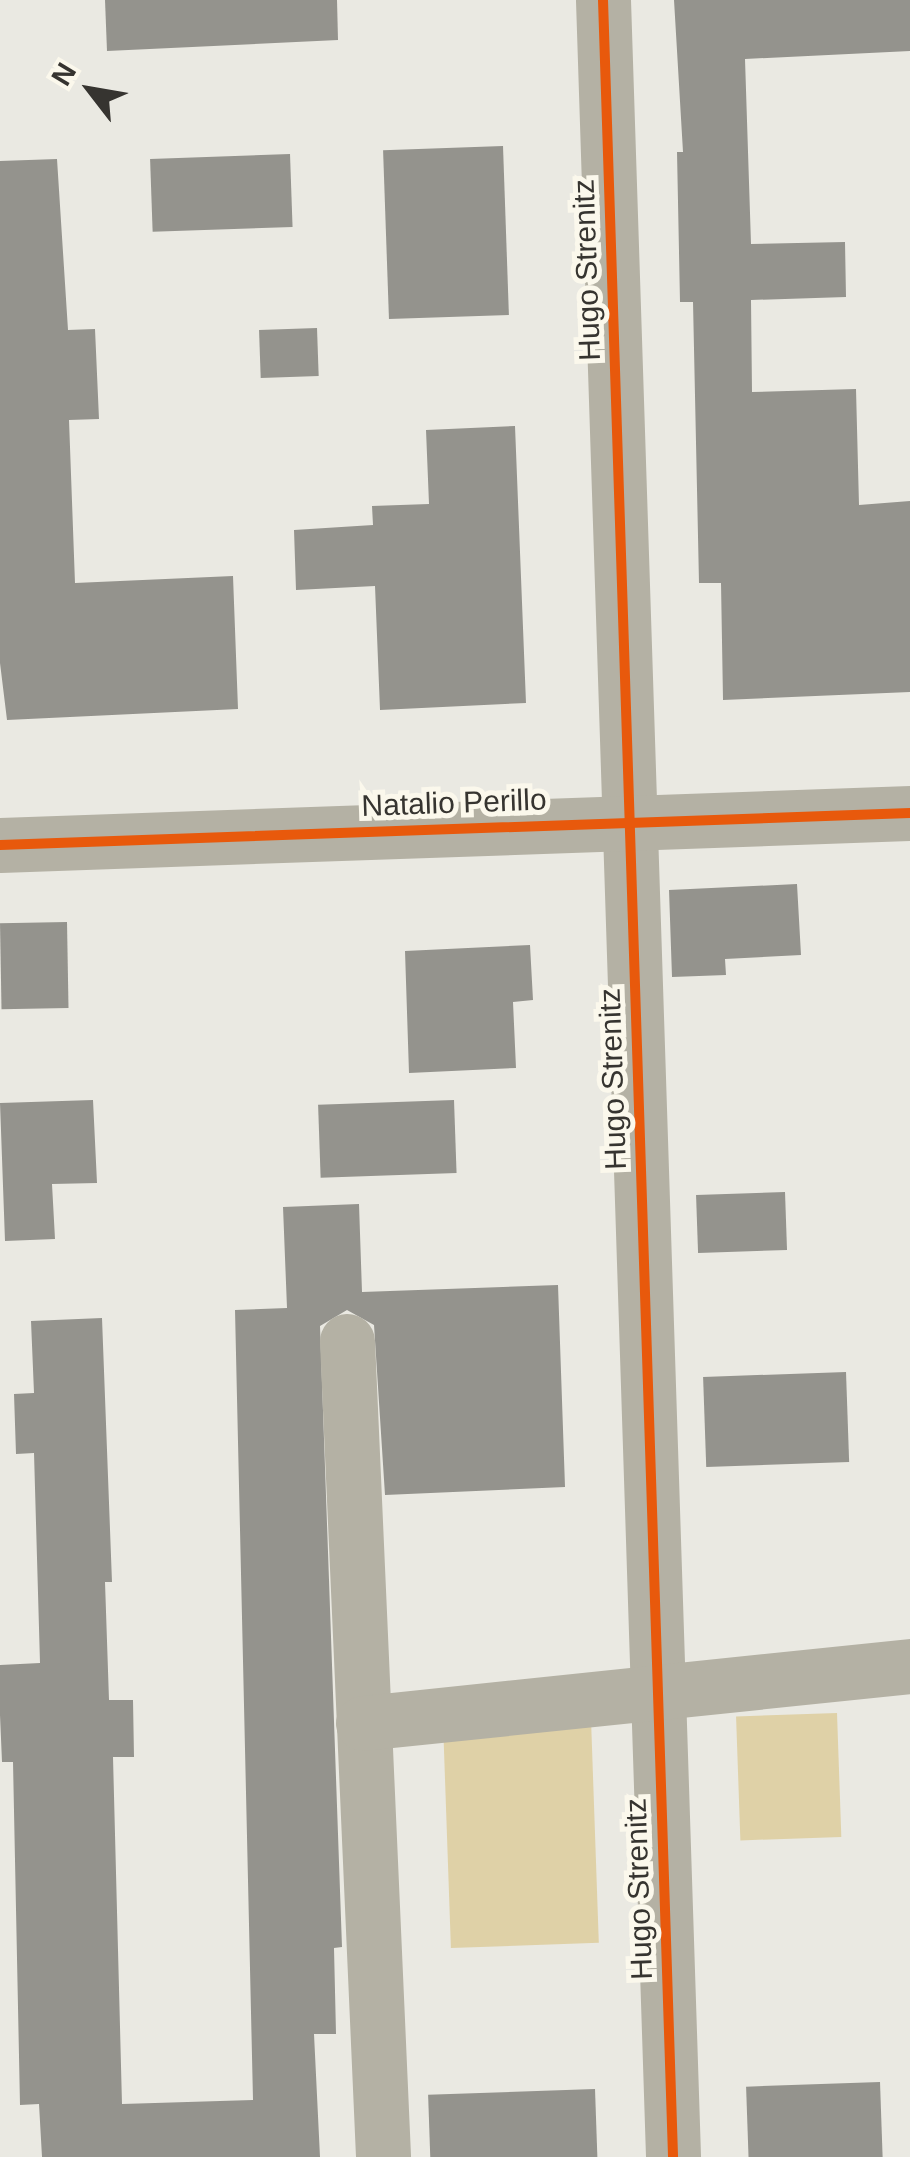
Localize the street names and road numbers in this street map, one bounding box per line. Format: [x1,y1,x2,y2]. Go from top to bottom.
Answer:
street label: Hugo Strenitz [566,179,608,361]
street label: Natalio Perillo [361,782,547,824]
street label: Hugo Strenitz [592,988,634,1170]
street label: Hugo Strenitz [618,1798,660,1980]

